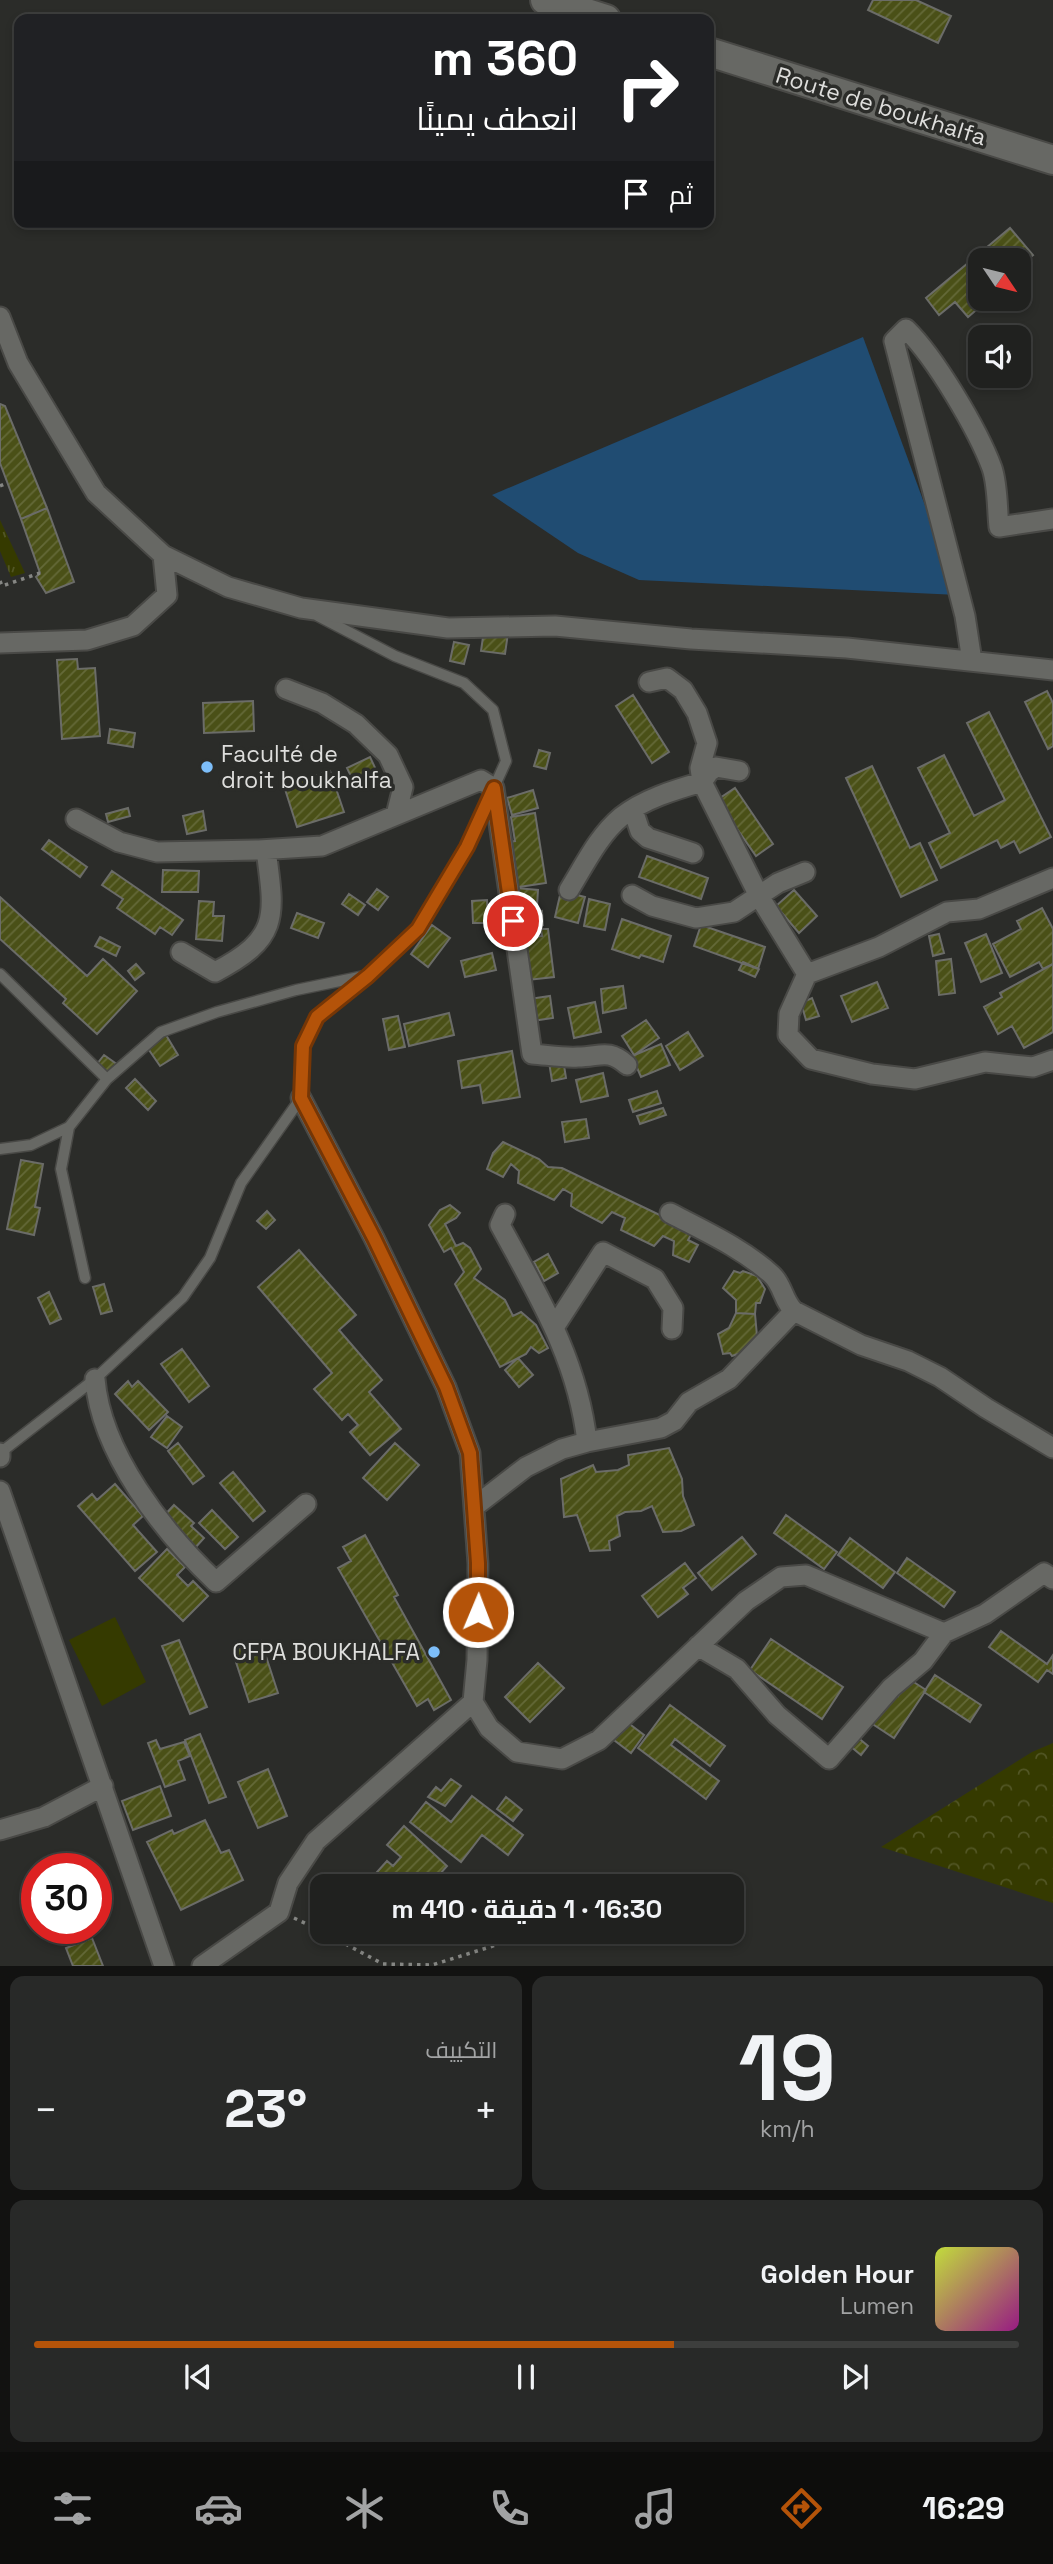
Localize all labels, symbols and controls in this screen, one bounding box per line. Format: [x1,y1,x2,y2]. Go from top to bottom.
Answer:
text: 360 m [432,27,578,89]
icon: right [602,42,693,133]
street label: Route de boukhalfa [772,60,990,152]
text: انعطف يمينًا [416,99,578,139]
icon: arrive [617,175,655,213]
text: ثم [669,178,693,212]
north arrow [968,248,1031,312]
map controls [968,248,1031,388]
button: sound [968,325,1031,388]
place label: Faculté de droit boukhalfa [221,739,392,795]
marker: Faculté de droit boukhalfa [199,759,215,775]
pin [483,891,543,951]
icon: arrive [494,902,532,940]
position arrow [441,1575,515,1649]
place label: CFPA BOUKHALFA [232,1637,420,1667]
marker: CFPA BOUKHALFA [426,1644,442,1660]
speed limit sign: 30 [21,1853,112,1944]
text: 16:30 · 1 دقيقة · 410 m [392,1892,662,1926]
text: 19 [739,2010,836,2127]
text: التكييف [425,2035,498,2065]
text: 23° [224,2076,307,2142]
text: − [34,2086,58,2134]
text: + [474,2086,498,2134]
text: km/h [760,2114,815,2144]
text: Golden Hour [760,2257,914,2291]
text: Lumen [840,2291,914,2321]
icon: previous [179,2358,217,2396]
icon: pause [507,2358,545,2396]
icon: next [836,2358,874,2396]
icon: filters [48,2484,97,2533]
icon: car [194,2484,243,2533]
icon: climate [340,2484,389,2533]
icon: phone [485,2484,534,2533]
icon: music [631,2484,680,2533]
icon: directions [777,2484,826,2533]
text: 16:29 [922,2488,1005,2528]

